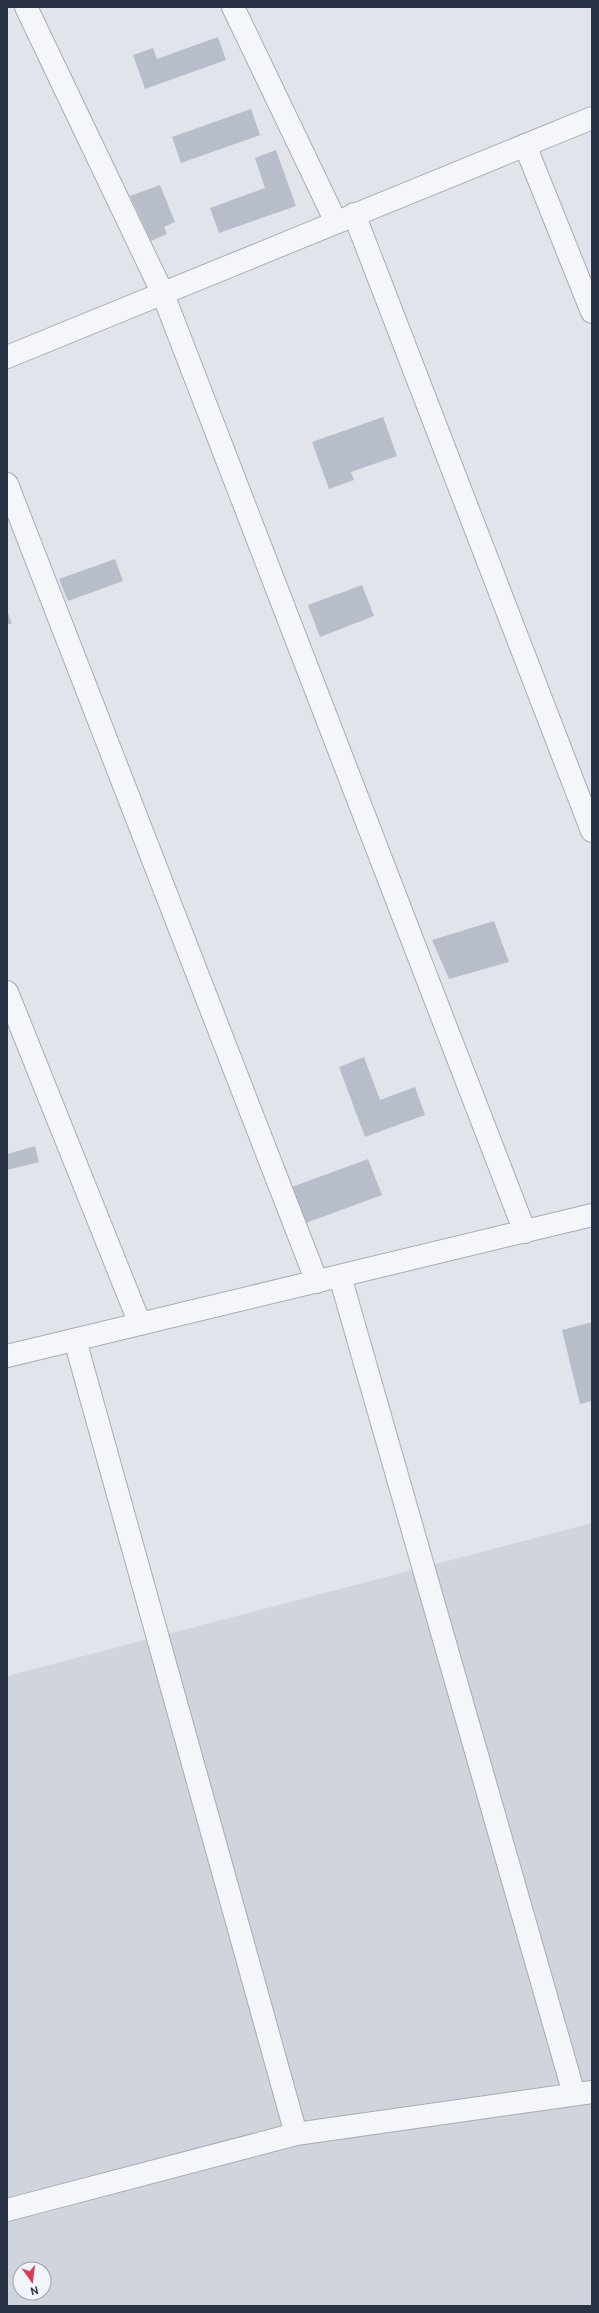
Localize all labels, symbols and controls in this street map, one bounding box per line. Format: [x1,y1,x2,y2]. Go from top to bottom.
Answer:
north arrow [12,2261,52,2301]
text: N [29,2283,40,2298]

